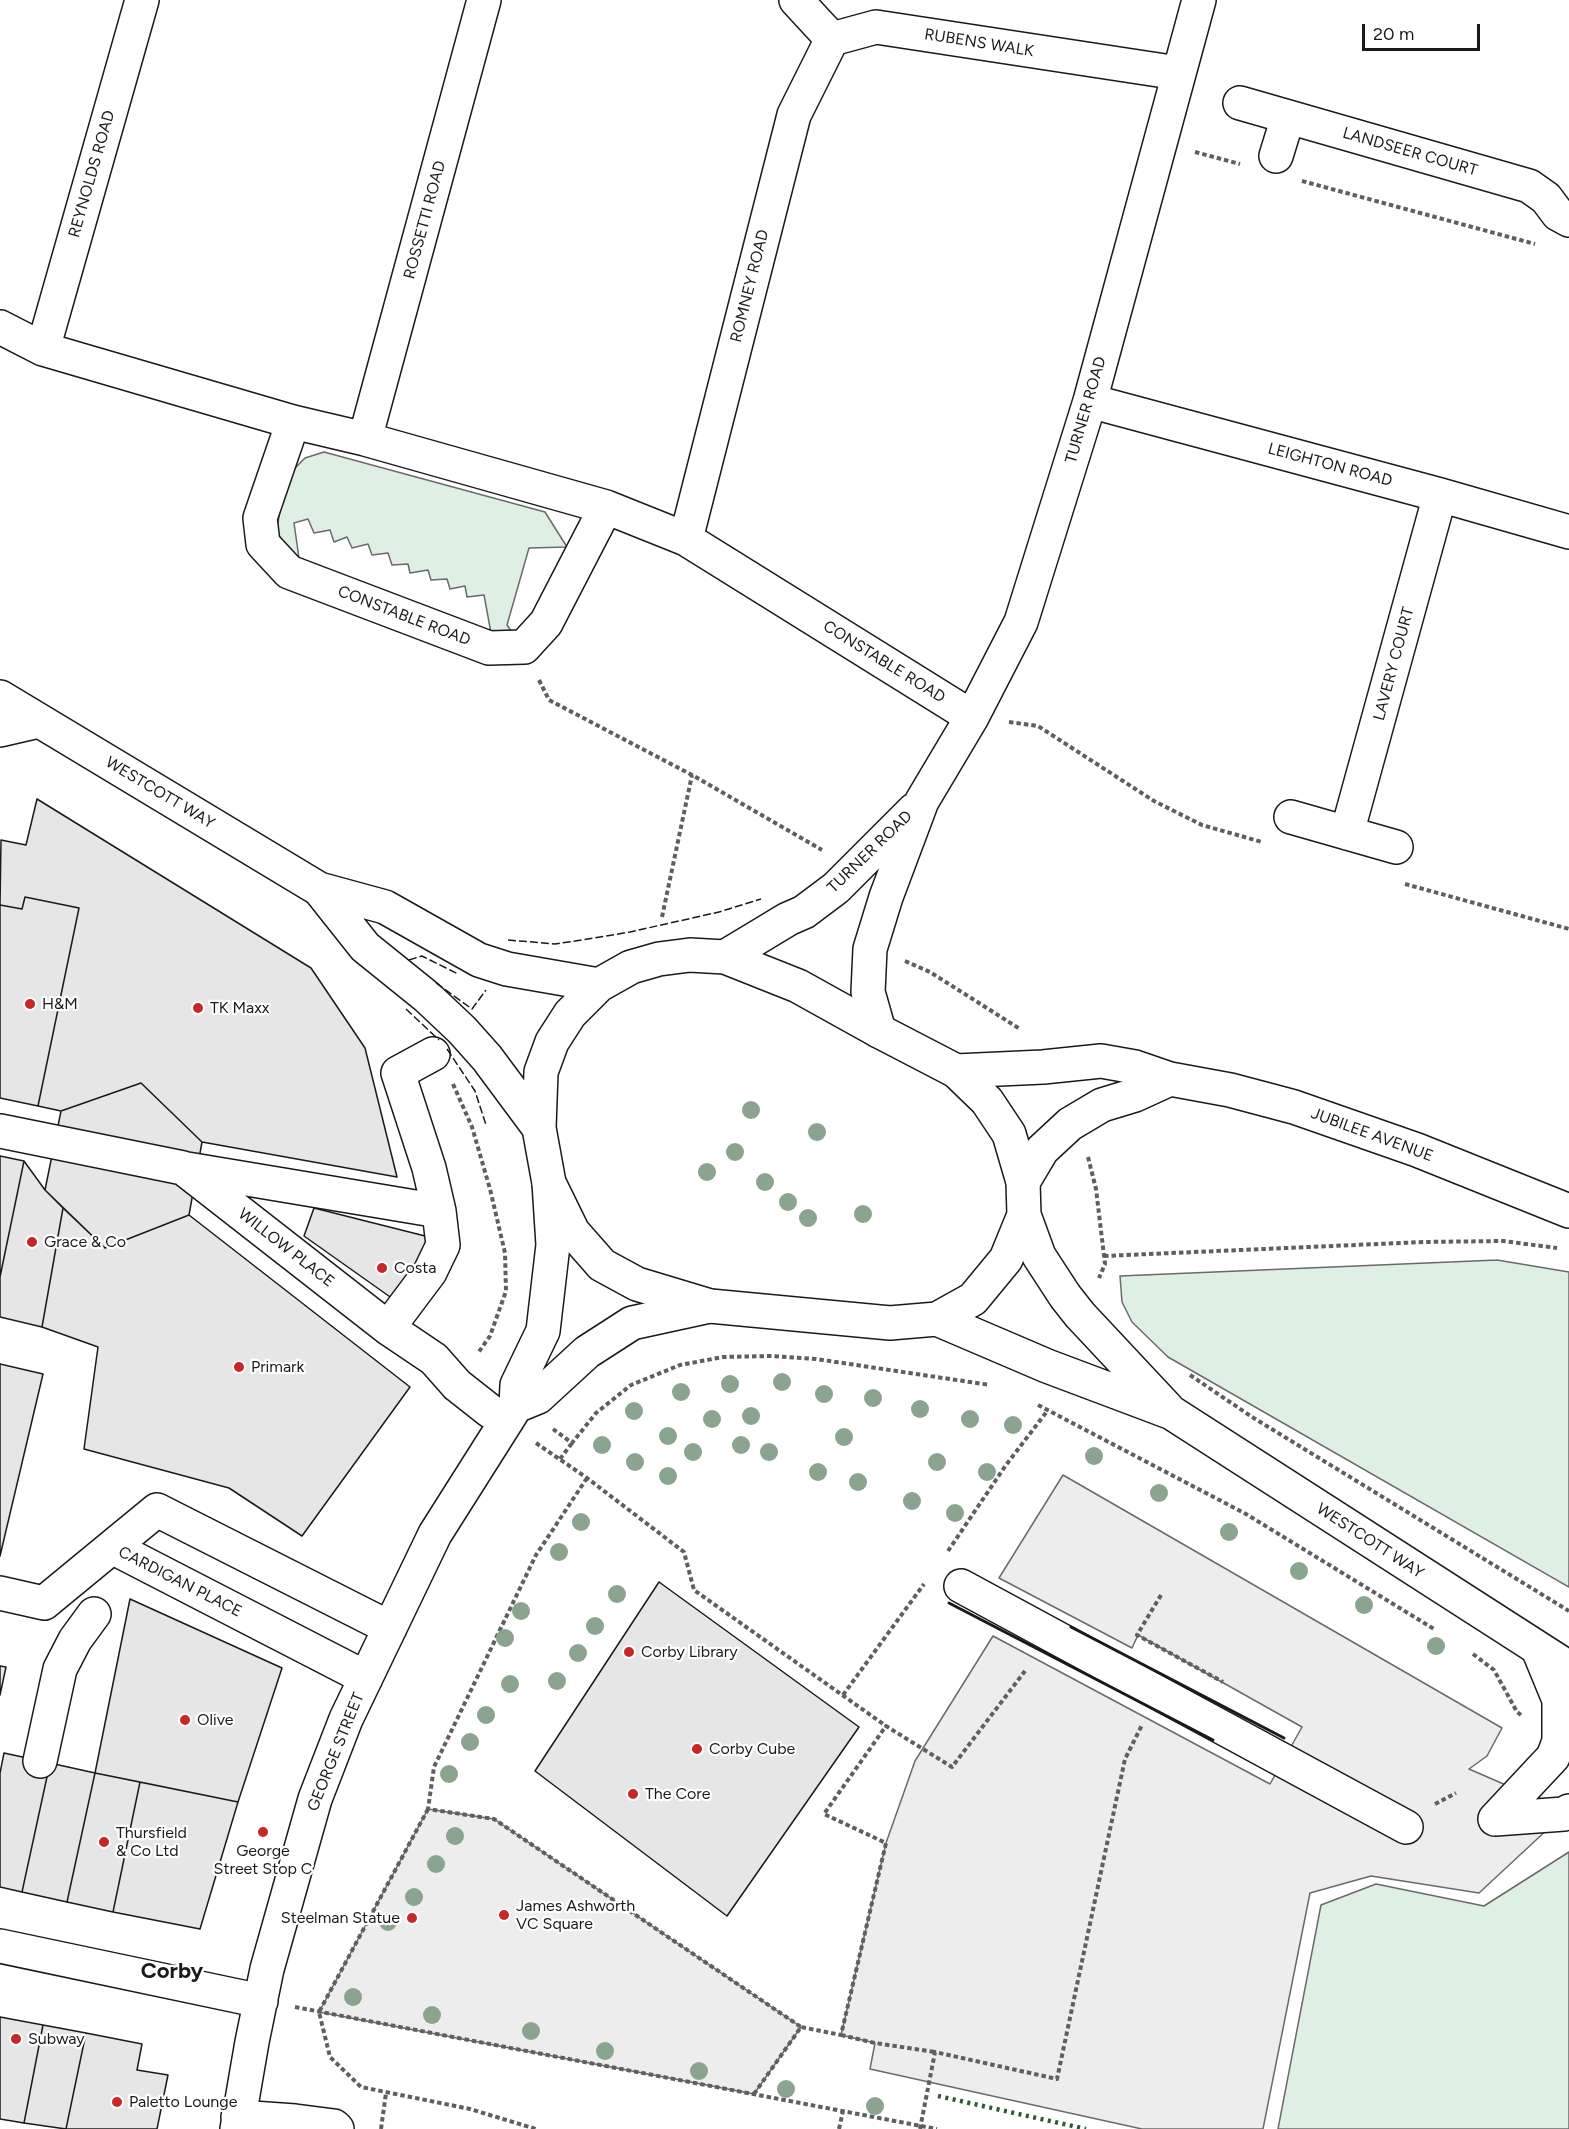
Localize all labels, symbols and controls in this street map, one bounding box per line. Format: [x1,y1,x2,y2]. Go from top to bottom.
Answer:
scale bar [1365,12,1484,50]
text: 20 m [1373,23,1414,45]
street label: RUBENS WALK [923,25,1035,61]
street label: REYNOLDS ROAD [65,108,119,240]
street label: LANDSEER COURT [1340,124,1480,180]
street label: ROSSETTI ROAD [400,159,450,281]
street label: ROMNEY ROAD [727,228,773,344]
street label: TURNER ROAD [1062,354,1110,466]
street label: LEIGHTON ROAD [1266,439,1394,491]
street label: CONSTABLE ROAD [335,582,473,650]
street label: LAVERY COURT [1370,605,1418,723]
street label: CONSTABLE ROAD [819,617,949,707]
street label: WESTCOTT WAY [102,753,218,833]
street label: TURNER ROAD [824,807,916,897]
place label: H&M [42,994,78,1014]
marker: H&M [23,997,37,1011]
place label: TK Maxx [210,998,269,1018]
marker: TK Maxx [191,1001,205,1015]
street label: JUBILEE AVENUE [1308,1104,1436,1166]
street label: WILLOW PLACE [234,1205,338,1291]
place label: Grace & Co [44,1232,126,1252]
marker: Grace & Co [25,1235,39,1249]
place label: Costa [394,1258,436,1278]
marker: Costa [375,1261,389,1275]
place label: Primark [251,1357,304,1377]
marker: Primark [232,1360,246,1374]
street label: WESTCOTT WAY [1313,1499,1427,1583]
street label: CARDIGAN PLACE [115,1543,245,1621]
place label: Corby Library [641,1642,738,1662]
marker: Corby Library [622,1645,636,1659]
street label: GEORGE STREET [303,1690,369,1814]
place label: Olive [197,1710,234,1730]
marker: Olive [178,1713,192,1727]
place label: Corby Cube [709,1739,795,1759]
marker: Corby Cube [690,1742,704,1756]
place label: The Core [645,1784,710,1804]
marker: The Core [626,1787,640,1801]
place label: Thursfield & Co Ltd [116,1823,187,1861]
marker: George Street Stop C [256,1825,270,1839]
marker: Thursfield & Co Ltd [97,1835,111,1849]
place label: George Street Stop C [214,1841,312,1879]
place label: James Ashworth VC Square [516,1896,635,1934]
place label: Steelman Statue [281,1908,400,1928]
marker: James Ashworth VC Square [497,1908,511,1922]
marker: Steelman Statue [405,1911,419,1925]
district label: Corby [141,1959,203,1985]
place label: Subway [28,2029,85,2049]
marker: Subway [9,2032,23,2046]
place label: Paletto Lounge [129,2092,237,2112]
marker: Paletto Lounge [110,2095,124,2109]

